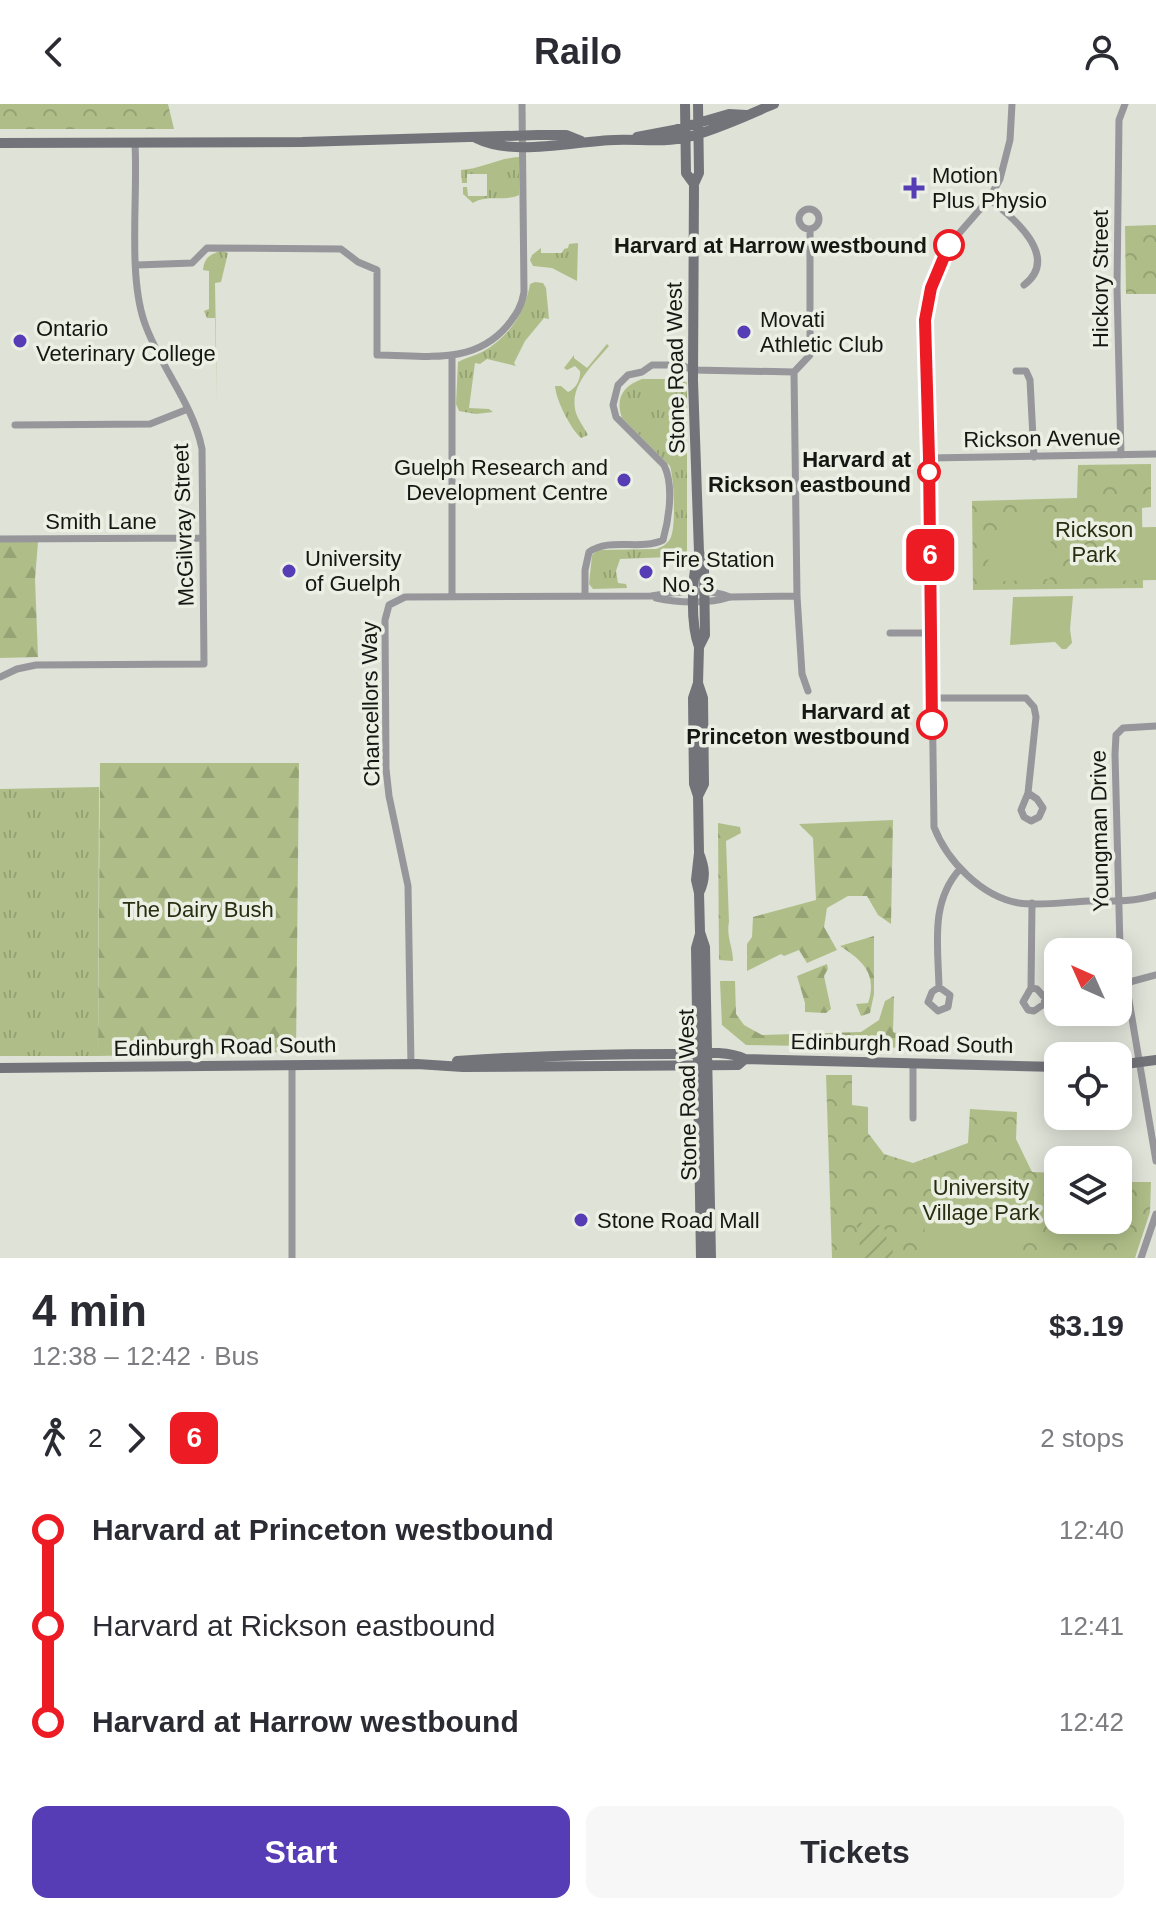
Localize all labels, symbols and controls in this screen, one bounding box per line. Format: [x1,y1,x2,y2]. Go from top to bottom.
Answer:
icon: back [32,30,76,74]
icon: person [1080,30,1124,74]
text: Railo [534,31,622,72]
place label: Motion Plus Physio [932,163,1047,213]
marker: Motion Plus Physio [903,177,925,199]
street label: Hickory Street [1088,210,1113,348]
marker: Harvard at Harrow westbound [934,230,964,260]
place label: Harvard at Harrow westbound [614,233,927,258]
street label: Stone Road West [662,282,689,454]
place label: Movati Athletic Club [760,307,884,357]
place label: Ontario Veterinary College [36,316,216,366]
marker: Movati Athletic Club [735,323,753,341]
marker: Ontario Veterinary College [11,332,29,350]
street label: Rickson Avenue [963,425,1121,452]
street label: McGilvray Street [168,443,199,607]
place label: Harvard at Rickson eastbound [708,447,912,497]
place label: Guelph Research and Development Centre [394,455,608,505]
marker: Harvard at Rickson eastbound [918,461,940,483]
marker: Guelph Research and Development Centre [615,471,633,489]
street label: Smith Lane [45,509,157,534]
park label: Rickson Park [1055,517,1133,567]
line badge: 6 [904,529,956,581]
text: 6 [922,539,938,570]
place label: University of Guelph [305,546,402,596]
place label: Fire Station No. 3 [662,547,775,597]
marker: University of Guelph [280,562,298,580]
marker: Fire Station No. 3 [637,563,655,581]
street label: Chancellors Way [357,621,384,787]
place label: Harvard at Princeton westbound [686,699,911,749]
marker: Harvard at Princeton westbound [917,709,947,739]
street label: Youngman Drive [1086,750,1113,912]
park label: The Dairy Bush [122,897,274,922]
north arrow [1044,938,1132,1026]
map controls [1044,938,1132,1234]
street label: Stone Road West [674,1009,701,1181]
street label: Edinburgh Road South [790,1029,1014,1058]
street label: Edinburgh Road South [113,1032,337,1061]
button: locate [1044,1042,1132,1130]
button: layers [1044,1146,1132,1234]
park label: University Village Park [923,1175,1040,1225]
place label: Stone Road Mall [597,1208,760,1233]
marker: Stone Road Mall [572,1211,590,1229]
text: 4 min [32,1286,147,1335]
text: $3.19 [1049,1309,1124,1342]
text: 12:38 – 12:42 · Bus [32,1341,259,1371]
icon: walk [32,1416,76,1460]
icon: forward [114,1416,158,1460]
text: 6 [186,1422,202,1453]
text: 2 [88,1423,102,1453]
text: 2 stops [1040,1423,1124,1453]
text: Harvard at Princeton westbound [92,1513,554,1546]
text: 12:40 [1059,1515,1124,1545]
text: Harvard at Rickson eastbound [92,1609,496,1642]
text: 12:41 [1059,1611,1124,1641]
text: Harvard at Harrow westbound [92,1705,519,1738]
text: 12:42 [1059,1707,1124,1737]
button: Start [32,1806,570,1898]
button: Tickets [586,1806,1124,1898]

